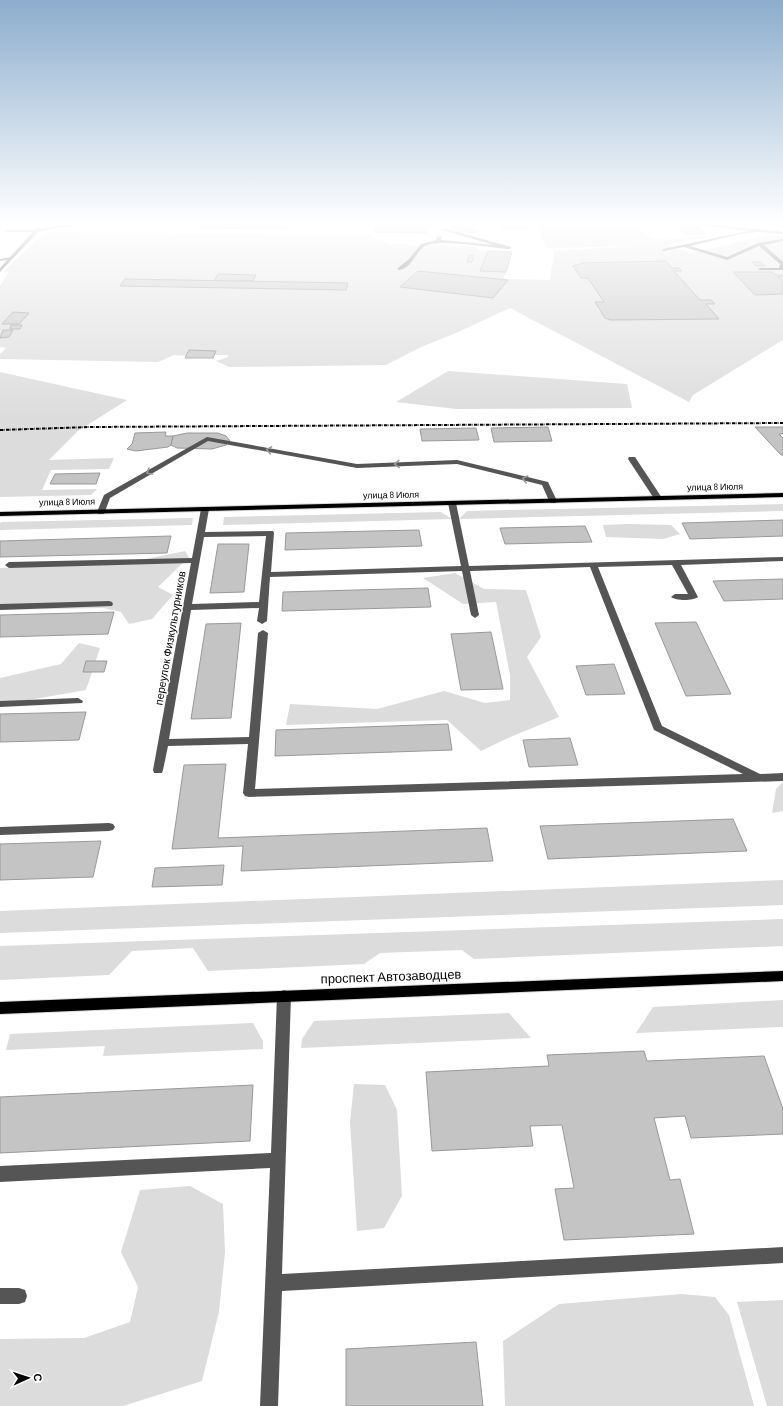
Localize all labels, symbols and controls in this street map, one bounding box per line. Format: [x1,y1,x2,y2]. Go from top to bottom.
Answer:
one-way arrow [265,446,272,454]
one-way arrow [394,460,400,469]
one-way arrow [146,468,153,475]
one-way arrow [522,475,529,484]
street label: улица 8 Июля [687,481,743,492]
street label: улица 8 Июля [363,489,419,500]
street label: улица 8 Июля [39,496,95,507]
street label: переулок Физкультурников [151,570,188,706]
street label: проспект Автозаводцев [320,966,462,986]
north arrow [8,1358,48,1398]
text: С [32,1373,45,1382]

